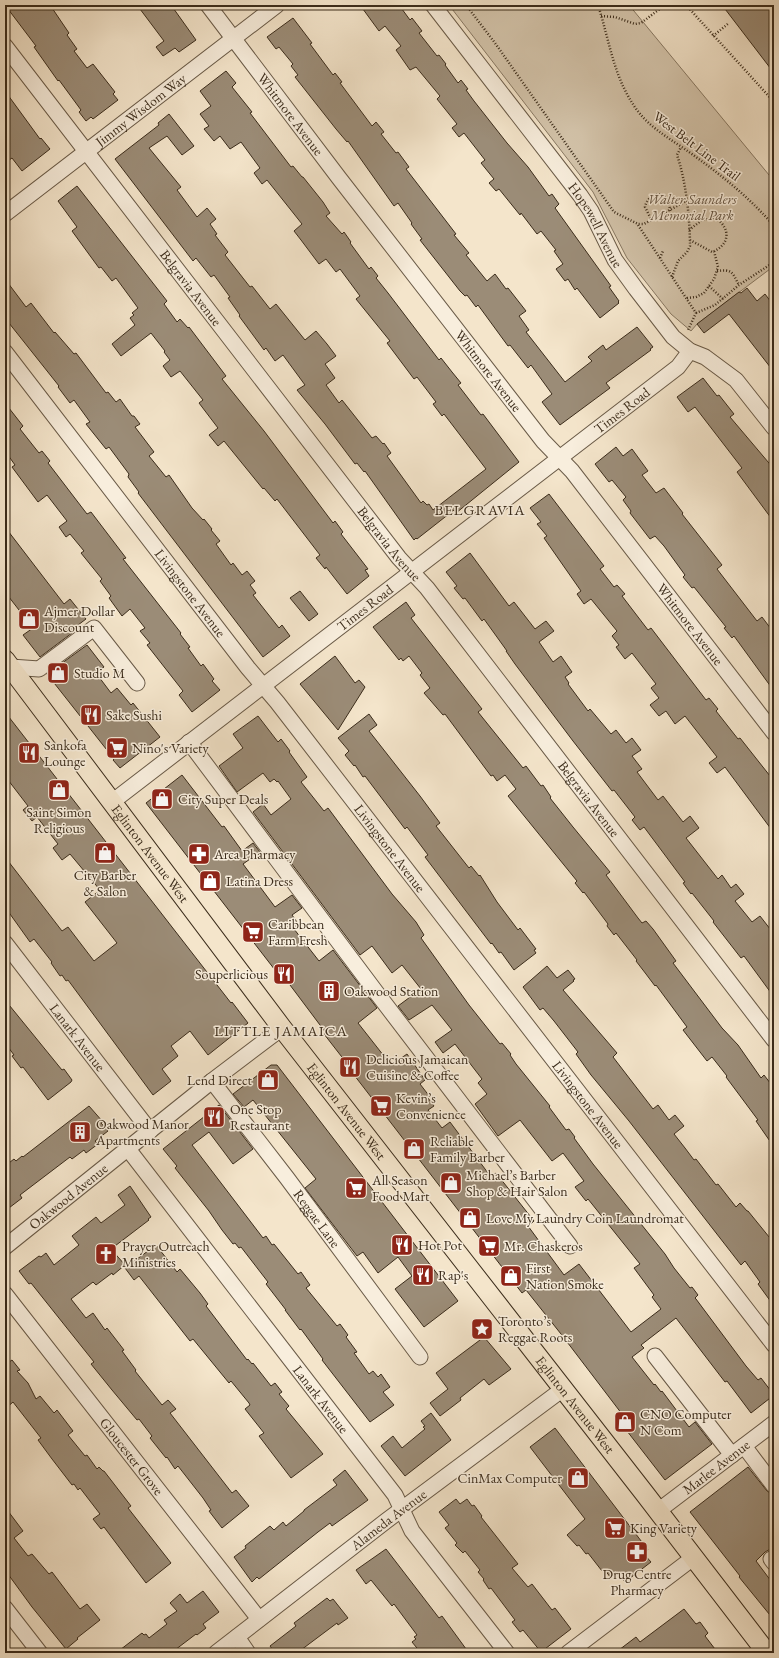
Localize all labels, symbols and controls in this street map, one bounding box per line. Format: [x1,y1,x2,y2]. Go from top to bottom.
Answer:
street label: Jimmy Wisdom Way [91,69,190,151]
street label: Whitmore Avenue [254,69,328,160]
street label: West Belt Line Trail [650,107,745,185]
street label: Hopewell Avenue [564,178,627,272]
park label: Walter Saunders Memorial Park [647,190,737,224]
street label: Belgravia Avenue [156,246,226,330]
street label: Whitmore Avenue [451,326,526,416]
street label: Times Road [590,382,654,437]
district label: BELGRAVIA [434,500,526,519]
street label: Belgravia Avenue [354,503,425,585]
street label: Livingstone Avenue [151,545,230,641]
street label: Times Road [333,580,397,635]
street label: Whitmore Avenue [653,580,728,669]
place label: Ajmer Dollar Discount [43,602,115,636]
shop icon: Ajmer Dollar Discount [16,606,42,632]
shop icon: Studio M [45,660,71,686]
place label: Studio M [74,664,126,682]
restaurant icon: Sake Sushi [78,702,104,728]
place label: Sake Sushi [106,706,163,724]
supermarket icon: Nino's Variety [104,735,130,761]
place label: Sankofa Lounge [44,736,87,770]
place label: Nino's Variety [132,739,210,757]
restaurant icon: Sankofa Lounge [16,740,42,766]
street label: Belgravia Avenue [554,757,624,841]
shop icon: Saint Simon Religious [46,777,72,803]
shop icon: City Super Deals [149,786,175,812]
place label: City Super Deals [178,790,269,808]
street label: Livingstone Avenue [350,800,430,896]
street label: Eglinton Avenue West [108,801,194,907]
place label: Saint Simon Religious [26,803,92,837]
shop icon: City Barber & Salon [92,840,118,866]
pharmacy icon: Arca Pharmacy [186,841,212,867]
place label: Arca Pharmacy [213,845,296,863]
place label: City Barber & Salon [74,866,137,900]
shop icon: Latina Dress [197,868,223,894]
place label: Latina Dress [226,872,294,890]
place label: Caribbean Farm Fresh [268,915,328,949]
supermarket icon: Caribbean Farm Fresh [240,919,266,945]
restaurant icon: Souperlicious [271,961,297,987]
place label: Souperlicious [195,965,268,983]
building icon: Oakwood Station [316,978,342,1004]
place label: Oakwood Station [344,982,439,1000]
street label: Lanark Avenue [46,1000,110,1075]
district label: LITTLE JAMAICA [214,1021,348,1040]
place label: Delicious Jamaican Cuisine & Coffee [366,1050,469,1084]
restaurant icon: Delicious Jamaican Cuisine & Coffee [337,1054,363,1080]
street label: Livingstone Avenue [548,1057,628,1153]
street label: Eglinton Avenue West [303,1059,391,1164]
shop icon: Lend Direct [255,1067,281,1093]
place label: Lend Direct [187,1071,253,1089]
place label: Kevin’s Convenience [396,1089,466,1123]
supermarket icon: Kevin’s Convenience [368,1093,394,1119]
place label: One Stop Restaurant [230,1100,290,1134]
restaurant icon: One Stop Restaurant [201,1104,227,1130]
place label: Oakwood Manor Apartments [95,1115,189,1149]
building icon: Oakwood Manor Apartments [67,1119,93,1145]
place label: Reliable Family Barber [430,1132,505,1166]
shop icon: Reliable Family Barber [401,1136,427,1162]
street label: Oakwood Avenue [25,1159,112,1233]
place label: Michael’s Barber Shop & Hair Salon [466,1166,568,1200]
shop icon: Michael’s Barber Shop & Hair Salon [438,1170,464,1196]
place label: All Season Food Mart [371,1171,430,1205]
supermarket icon: All Season Food Mart [343,1175,369,1201]
street label: Reggae Lane [289,1186,345,1252]
shop icon: Love My Laundry Coin Laundromat [457,1205,483,1231]
place label: Love My Laundry Coin Laundromat [486,1209,684,1227]
restaurant icon: Hot Pot [389,1232,415,1258]
supermarket icon: Mr. Chaskeros [476,1233,502,1259]
place label: Hot Pot [418,1236,462,1254]
place label: Prayer Outreach Ministries [122,1237,210,1271]
place label: Mr. Chaskeros [504,1237,583,1255]
church icon: Prayer Outreach Ministries [93,1241,119,1267]
place label: First Nation Smoke [526,1259,604,1293]
restaurant icon: Rap's [410,1262,436,1288]
shop icon: First Nation Smoke [498,1263,524,1289]
place label: Rap's [438,1266,469,1284]
place label: Toronto’s Reggae Roots [498,1312,573,1346]
place icon: Toronto’s Reggae Roots [469,1316,495,1342]
street label: Eglinton Avenue West [532,1352,619,1457]
street label: Lanark Avenue [289,1362,353,1437]
place label: CNO Computer N Com [640,1405,732,1439]
shop icon: CNO Computer N Com [612,1409,638,1435]
street label: Gloucester Grove [96,1414,168,1499]
street label: Marlee Avenue [679,1435,754,1498]
shop icon: CinMax Computer [565,1465,591,1491]
place label: CinMax Computer [458,1469,562,1487]
street label: Alameda Avenue [346,1485,430,1555]
supermarket icon: King Variety [602,1515,628,1541]
place label: King Variety [630,1519,698,1537]
pharmacy icon: Drug Centre Pharmacy [624,1539,650,1565]
place label: Drug Centre Pharmacy [603,1565,672,1599]

